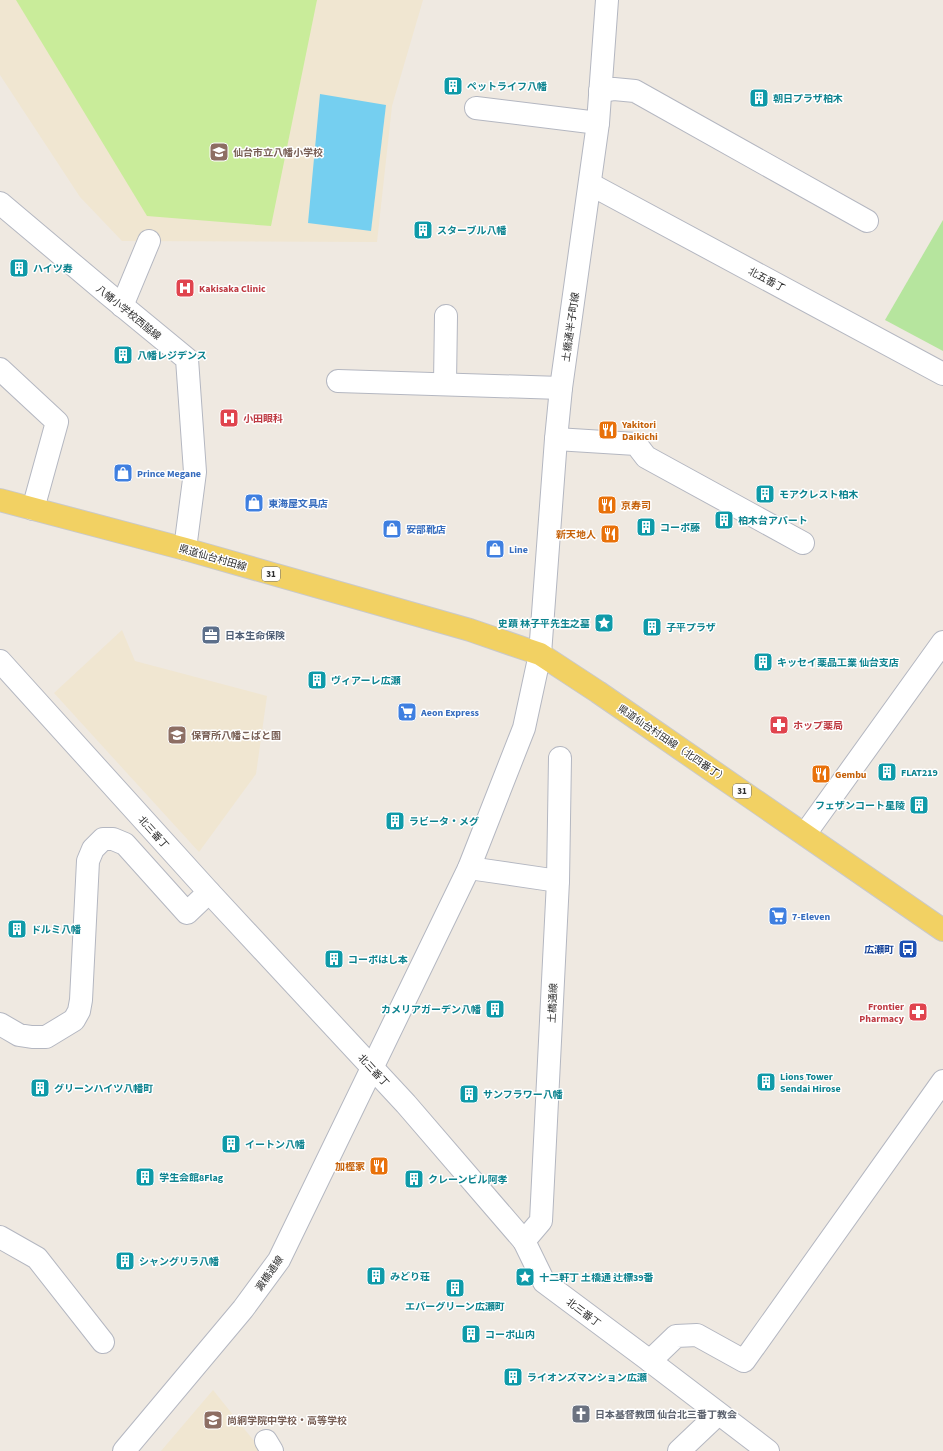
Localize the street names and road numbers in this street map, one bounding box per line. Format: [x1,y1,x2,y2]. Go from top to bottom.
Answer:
street label: 北五番丁 [746,264,787,295]
street label: 八幡小学校西脇線 [93,282,164,343]
street label: 土橋通半子町線 [559,292,583,363]
street label: 県道仙台村田線 [177,542,248,574]
road number: 31 [262,567,280,581]
street label: 県道仙台村田線（北四番丁） [615,702,730,786]
road number: 31 [733,784,751,798]
street label: 北三番丁 [135,813,172,852]
street label: 土橋通線 [545,983,561,1023]
street label: 北三番丁 [355,1051,392,1090]
street label: 澱橋通線 [253,1253,287,1294]
street label: 北三番丁 [563,1295,604,1330]

